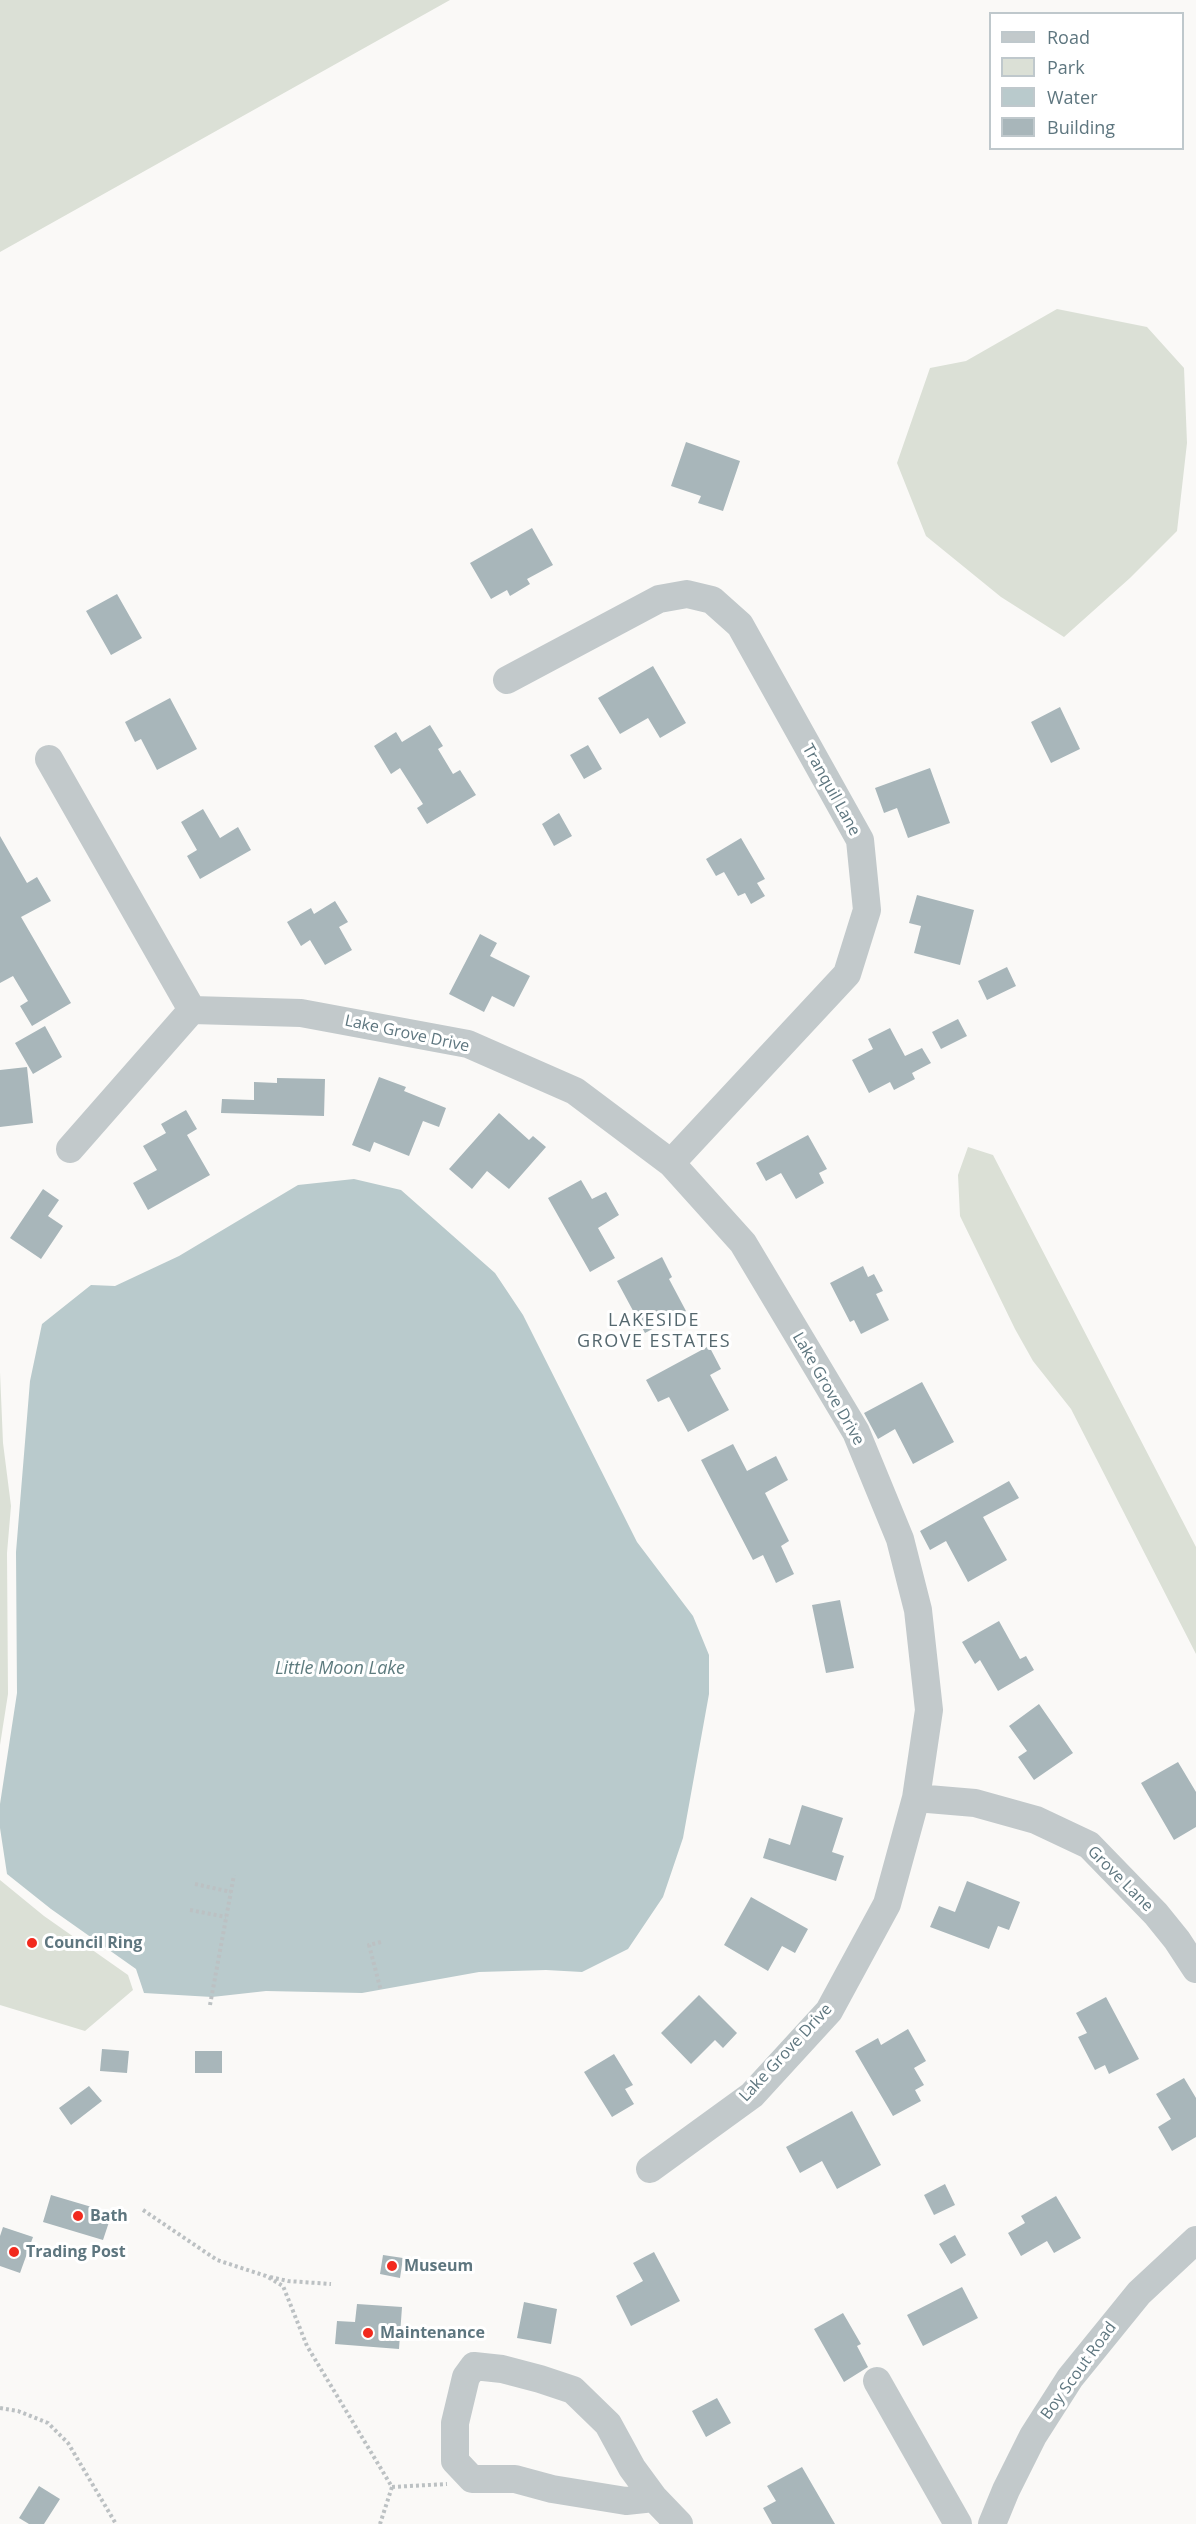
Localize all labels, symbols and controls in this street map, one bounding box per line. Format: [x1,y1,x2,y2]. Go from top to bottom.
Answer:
legend [989,12,1184,150]
text: Road [1047,25,1090,49]
text: Park [1047,55,1085,79]
text: Water [1047,85,1098,109]
text: Building [1047,115,1115,139]
street label: Tranquil Lane [798,741,864,839]
street label: Lake Grove Drive [343,1011,471,1057]
district label: LAKESIDE GROVE ESTATES [577,1310,731,1352]
street label: Lake Grove Drive [788,1329,868,1449]
water label: Little Moon Lake [275,1658,405,1680]
street label: Grove Lane [1083,1842,1157,1916]
place label: Council Ring [44,1933,142,1953]
marker: Council Ring [25,1936,39,1950]
street label: Lake Grove Drive [736,2000,836,2106]
place label: Bath [90,2206,128,2226]
marker: Bath [71,2209,85,2223]
place label: Trading Post [26,2242,126,2262]
marker: Trading Post [7,2245,21,2259]
place label: Museum [404,2256,473,2276]
marker: Museum [385,2259,399,2273]
street label: Boy Scout Road [1037,2318,1121,2424]
place label: Maintenance [380,2323,485,2343]
marker: Maintenance [361,2326,375,2340]

